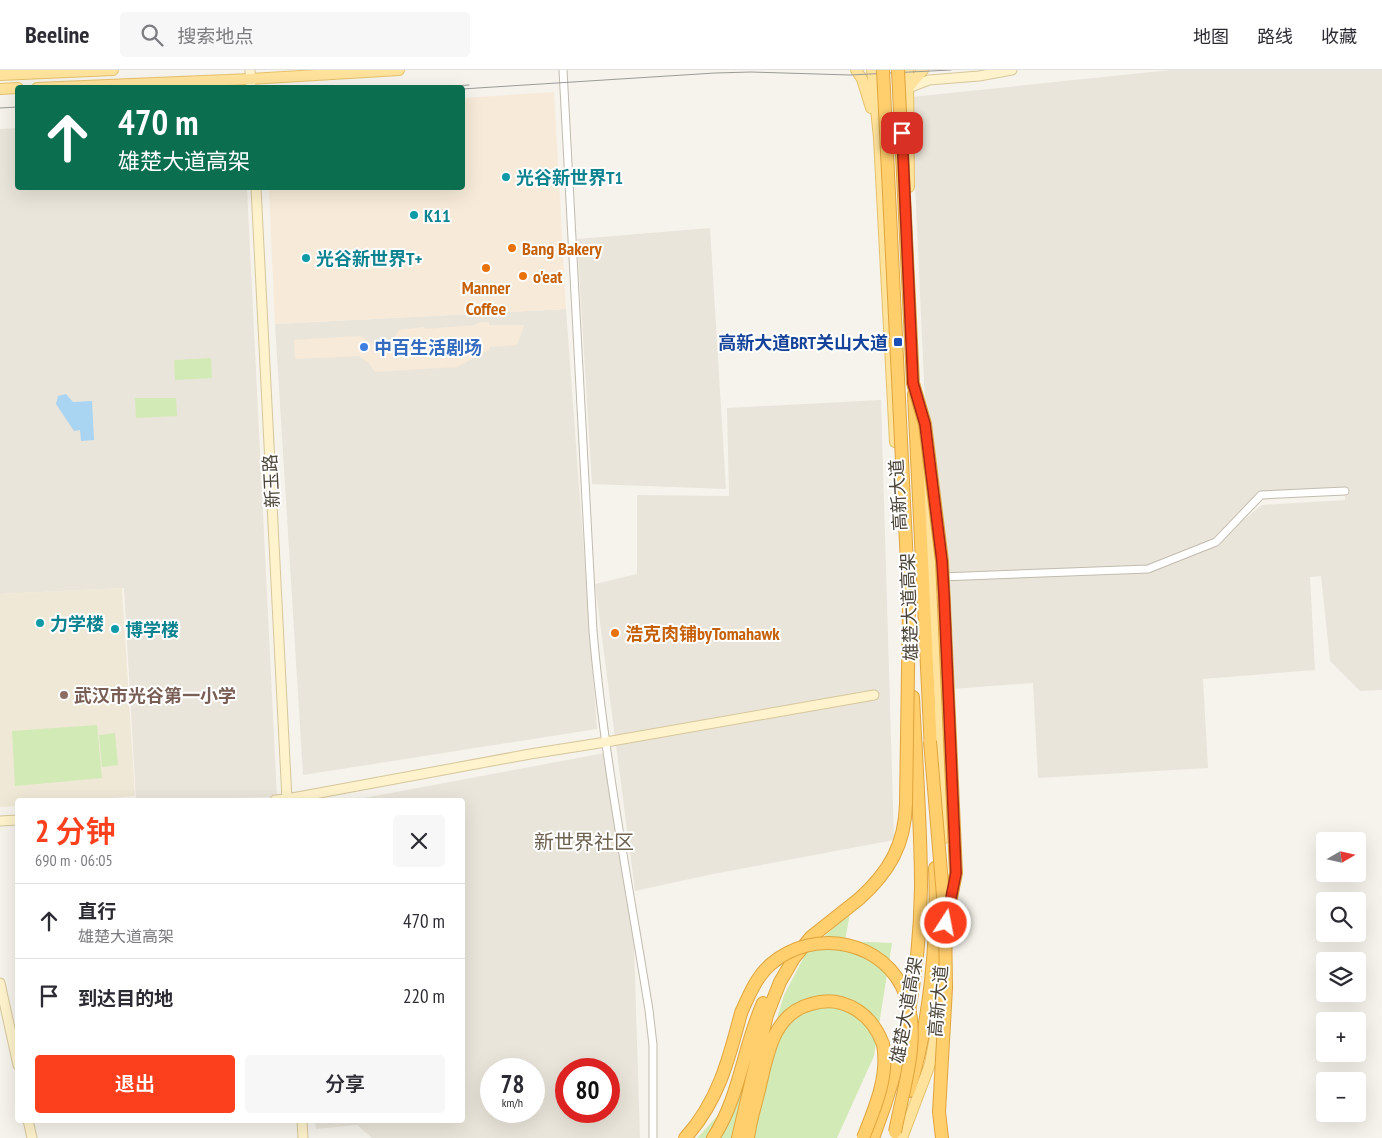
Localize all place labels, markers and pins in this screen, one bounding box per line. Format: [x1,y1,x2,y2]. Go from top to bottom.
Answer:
pin [881,112,923,154]
place label: 光谷新世界T1 [516,166,623,189]
marker: 光谷新世界T1 [500,171,512,183]
place label: K11 [424,204,451,227]
marker: K11 [408,209,420,221]
place label: Bang Bakery [522,237,602,260]
marker: Bang Bakery [506,242,518,254]
place label: 光谷新世界T+ [316,247,423,270]
marker: 光谷新世界T+ [300,252,312,264]
marker: Manner Coffee [480,262,492,274]
place label: o'eat [533,265,563,288]
marker: o'eat [517,270,529,282]
place label: Manner Coffee [462,276,511,320]
place label: 高新大道BRT关山大道 [718,331,888,354]
place label: 中百生活剧场 [374,336,482,359]
marker: 高新大道BRT关山大道 [892,336,904,348]
marker: 中百生活剧场 [358,341,370,353]
place label: 力学楼 [50,612,104,635]
marker: 力学楼 [34,617,46,629]
place label: 博学楼 [125,618,179,641]
place label: 浩克肉铺byTomahawk [625,622,780,645]
marker: 博学楼 [109,623,121,635]
marker: 浩克肉铺byTomahawk [609,627,621,639]
place label: 武汉市光谷第一小学 [74,684,236,707]
marker: 武汉市光谷第一小学 [58,689,70,701]

